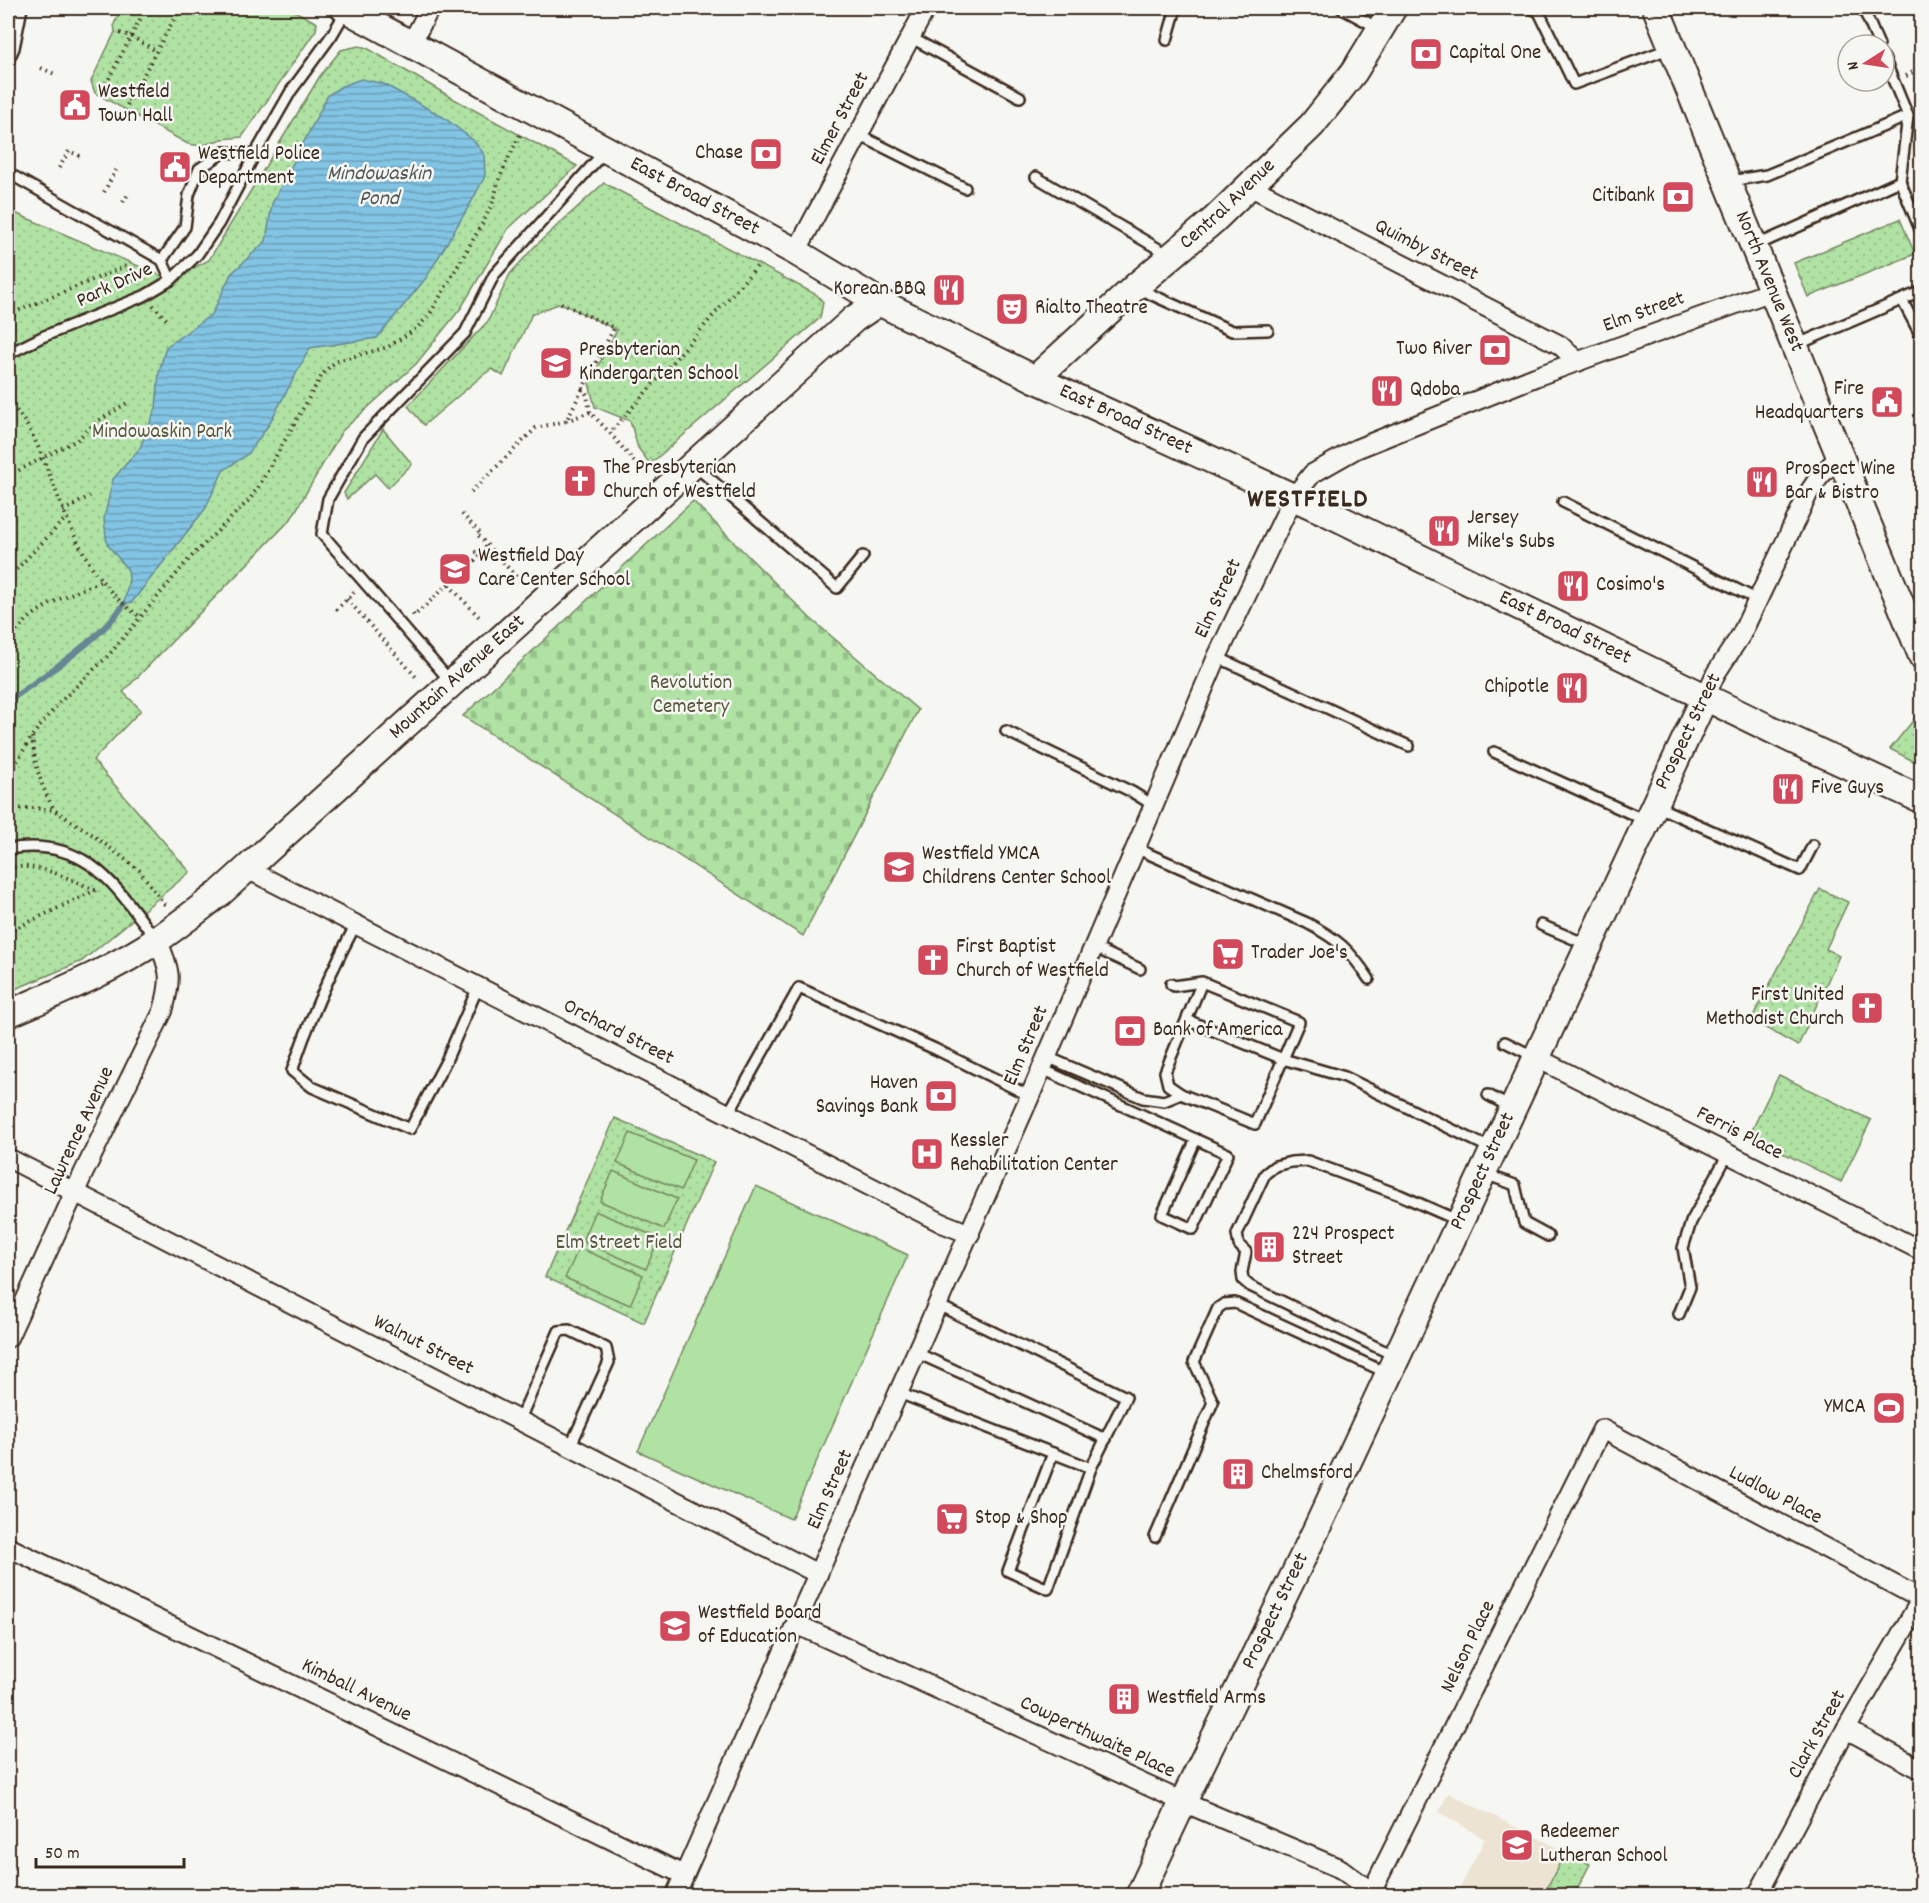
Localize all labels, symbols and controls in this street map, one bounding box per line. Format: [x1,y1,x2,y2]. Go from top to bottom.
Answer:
north arrow [1836,33,1896,93]
bank icon: Capital One [1408,36,1444,72]
place label: Capital One [1449,39,1541,69]
text: N [1842,59,1866,72]
street label: Elmer Street [804,67,878,171]
place label: Westfield Town Hall [98,78,173,132]
public building icon: Westfield Town Hall [57,87,93,123]
bank icon: Chase [748,136,784,172]
place label: Chase [695,139,743,169]
place label: Westfield Police Department [198,140,320,194]
public building icon: Westfield Police Department [157,149,193,185]
street label: East Broad Street [624,150,765,244]
street label: Central Avenue [1173,152,1283,258]
water label: Mindowaskin Pond [327,159,432,215]
bank icon: Citibank [1660,179,1696,215]
place label: Citibank [1592,182,1655,212]
street label: North Avenue West [1726,207,1811,357]
street label: Quimby Street [1369,212,1483,290]
street label: Park Drive [72,255,158,317]
restaurant icon: Korean BBQ [931,272,967,308]
place label: Korean BBQ [833,275,926,305]
street label: Elm Street [1599,284,1689,342]
theatre icon: Rialto Theatre [994,291,1030,327]
place label: Rialto Theatre [1035,294,1148,324]
bank icon: Two River [1477,332,1513,368]
place label: Two River [1396,335,1472,365]
place label: Presbyterian Kindergarten School [579,336,738,390]
school or university icon: Presbyterian Kindergarten School [538,345,574,381]
restaurant icon: Qdoba [1369,373,1405,409]
place label: Fire Headquarters [1755,375,1864,429]
place label: Qdoba [1410,376,1462,406]
street label: East Broad Street [1054,377,1197,464]
public building icon: Fire Headquarters [1869,384,1905,420]
park label: Mindowaskin Park [92,418,232,448]
place label: The Presbyterian Church of Westfield [603,454,756,508]
place label: Prospect Wine Bar & Bistro [1785,455,1895,509]
church icon: The Presbyterian Church of Westfield [562,463,598,499]
restaurant icon: Prospect Wine Bar & Bistro [1744,464,1780,500]
district label: WESTFIELD [1247,481,1369,520]
place label: Jersey Mike's Subs [1467,504,1555,558]
restaurant icon: Jersey Mike's Subs [1426,513,1462,549]
place label: Westfield Day Care Center School [478,542,630,596]
school or university icon: Westfield Day Care Center School [437,551,473,587]
street label: Elm Street [1187,554,1251,644]
restaurant icon: Cosimo's [1555,568,1591,604]
place label: Cosimo's [1596,571,1665,601]
street label: East Broad Street [1494,584,1636,674]
street label: Mountain Avenue East [383,608,533,747]
street label: Prospect Street [1648,668,1730,795]
park label: Revolution Cemetery [650,669,732,723]
restaurant icon: Chipotle [1554,670,1590,706]
place label: Chipotle [1484,673,1549,703]
restaurant icon: Five Guys [1770,771,1806,807]
place label: Five Guys [1811,774,1884,804]
place label: Westfield YMCA Childrens Center School [922,840,1111,894]
school or university icon: Westfield YMCA Childrens Center School [881,849,917,885]
place label: First Baptist Church of Westfield [956,933,1109,987]
supermarket icon: Trader Joe's [1210,936,1246,972]
place label: Trader Joe's [1251,939,1348,969]
church icon: First Baptist Church of Westfield [915,942,951,978]
place label: First United Methodist Church [1706,981,1844,1035]
church icon: First United Methodist Church [1849,990,1885,1026]
street label: Orchard Street [557,992,679,1074]
street label: Elm Street [997,1001,1057,1091]
bank icon: Bank of America [1112,1013,1148,1049]
place label: Bank of America [1153,1016,1284,1046]
street label: Lawrence Avenue [37,1062,123,1200]
place label: Haven Savings Bank [816,1069,918,1123]
bank icon: Haven Savings Bank [923,1078,959,1114]
street label: Ferris Place [1690,1099,1788,1169]
street label: Prospect Street [1443,1108,1524,1235]
place label: Kessler Rehabilitation Center [950,1127,1118,1181]
hospital icon: Kessler Rehabilitation Center [909,1136,945,1172]
place label: 224 Prospect Street [1292,1220,1395,1274]
park label: Elm Street Field [556,1229,682,1259]
building icon: 224 Prospect Street [1251,1229,1287,1265]
street label: Walnut Street [368,1308,479,1384]
sports icon: YMCA [1871,1390,1907,1426]
place label: YMCA [1824,1393,1866,1423]
street label: Elm Street [800,1445,862,1535]
building icon: Chelmsford [1220,1456,1256,1492]
place label: Chelmsford [1261,1459,1353,1489]
street label: Ludlow Place [1723,1459,1827,1533]
supermarket icon: Stop & Shop [934,1501,970,1537]
place label: Stop & Shop [975,1504,1068,1534]
street label: Prospect Street [1235,1548,1318,1675]
street label: Nelson Place [1434,1596,1504,1698]
place label: Westfield Board of Education [698,1599,821,1653]
school or university icon: Westfield Board of Education [657,1608,693,1644]
street label: Kimball Avenue [296,1651,416,1731]
building icon: Westfield Arms [1106,1681,1142,1717]
place label: Westfield Arms [1147,1684,1266,1714]
street label: Clark Street [1781,1685,1855,1785]
street label: Cowperthwaite Place [1014,1689,1180,1787]
place label: Redeemer Lutheran School [1540,1818,1667,1872]
school or university icon: Redeemer Lutheran School [1499,1827,1535,1863]
scale bar [36,1831,184,1869]
text: 50 m [45,1842,80,1867]

